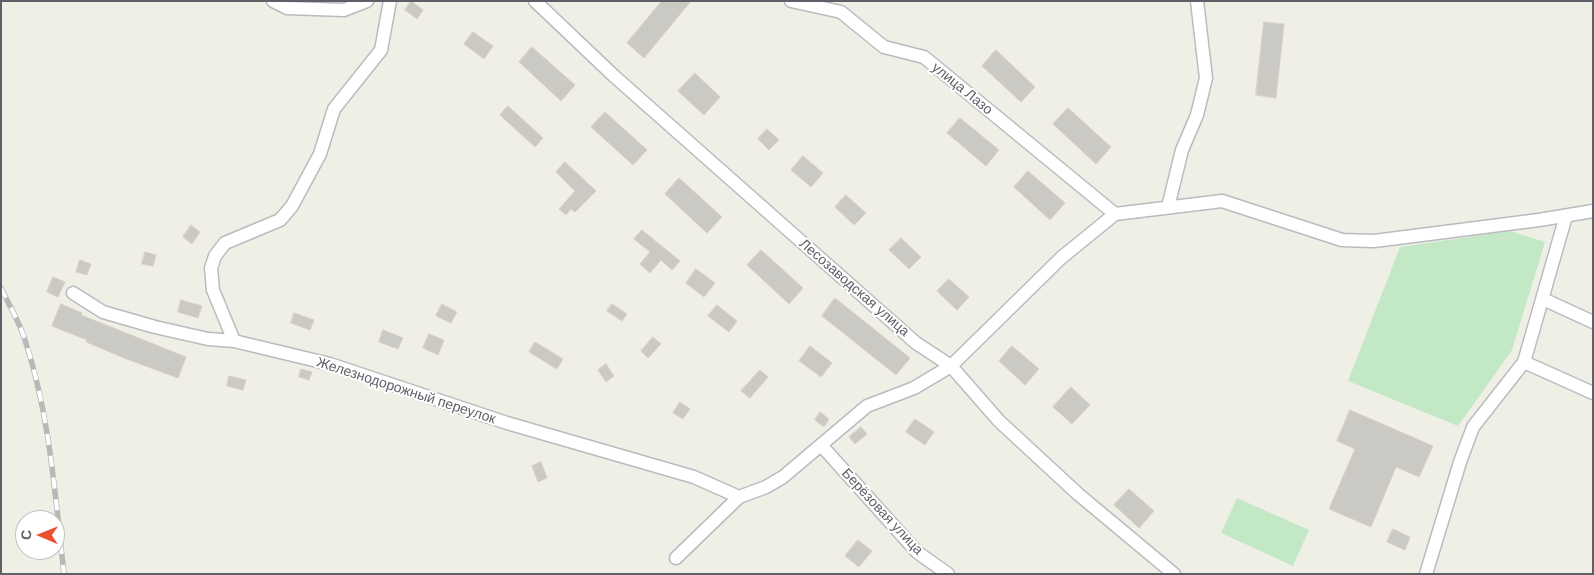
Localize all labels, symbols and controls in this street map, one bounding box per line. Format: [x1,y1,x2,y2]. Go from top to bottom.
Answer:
street label: улица Лазо [928,59,996,119]
street label: Лесозаводская улица [796,236,912,340]
street label: Железнодорожный переулок [314,354,498,428]
street label: Берёзовая улица [838,465,926,559]
north arrow [15,510,65,560]
text: С [18,530,34,540]

